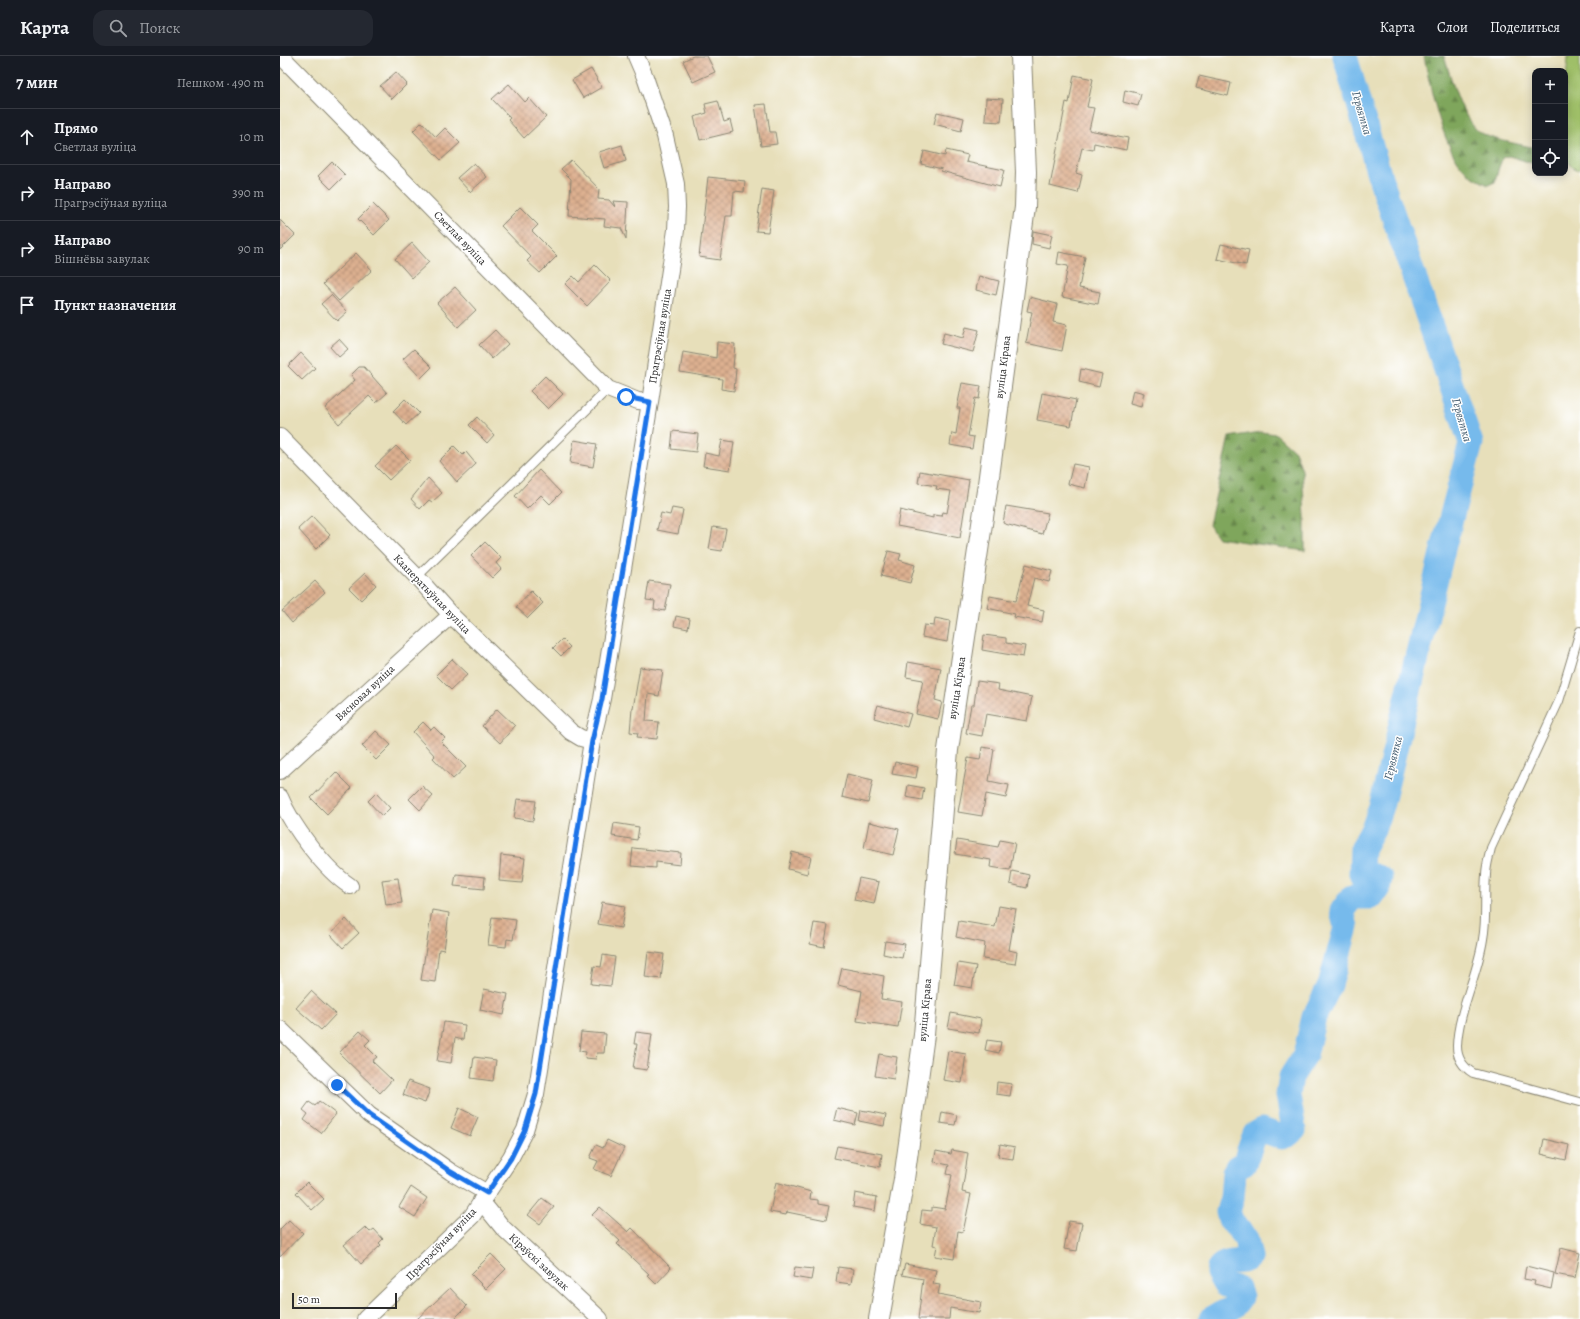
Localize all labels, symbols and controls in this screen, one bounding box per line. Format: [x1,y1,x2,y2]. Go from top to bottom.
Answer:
search box [93,10,373,46]
text: Карта [20,15,69,41]
icon: search [107,17,129,39]
text: Поиск [139,18,180,38]
text: Карта [1380,18,1415,37]
text: Слои [1437,18,1468,37]
text: Поделиться [1490,18,1560,37]
map controls [1532,68,1568,176]
button: + [1532,68,1568,104]
text: 7 мин [16,71,58,94]
text: Пешком · 490 m [177,74,264,91]
water label: Гервятка [1348,89,1376,137]
button: − [1532,104,1568,140]
text: Прямо [54,118,98,138]
icon: ahead [16,126,38,148]
text: 10 m [239,128,264,145]
text: Светлая вуліца [54,138,136,155]
button: locate [1532,140,1568,176]
text: Направо [54,174,111,194]
icon: right [16,182,38,204]
text: 390 m [232,184,264,201]
text: Прагрэсіўная вуліца [54,194,167,211]
street label: Светлая вуліца [430,208,490,269]
text: Направо [54,230,111,250]
icon: right [16,238,38,260]
text: 90 m [238,240,264,257]
text: Вішнёвы завулак [54,250,150,267]
street label: Прагрэсіўная вуліца [645,287,675,385]
icon: arrive [16,294,38,316]
text: Пункт назначения [54,295,176,315]
street label: вуліца Кірава [992,334,1014,399]
route start [617,388,635,406]
water label: Гервятка [1448,396,1476,444]
street label: Кааператыўная вуліца [390,551,475,638]
street label: вуліца Кірава [945,655,970,720]
street label: Вясновая вуліца [332,661,399,725]
water label: Гервятка [1380,734,1406,782]
street label: вуліца Кірава [915,977,935,1042]
route end [328,1076,346,1094]
street label: Прагрэсіўная вуліца [402,1204,480,1284]
street label: Кіраўскі завулак [506,1230,573,1294]
scale bar [292,1291,397,1310]
text: 50 m [298,1292,320,1307]

